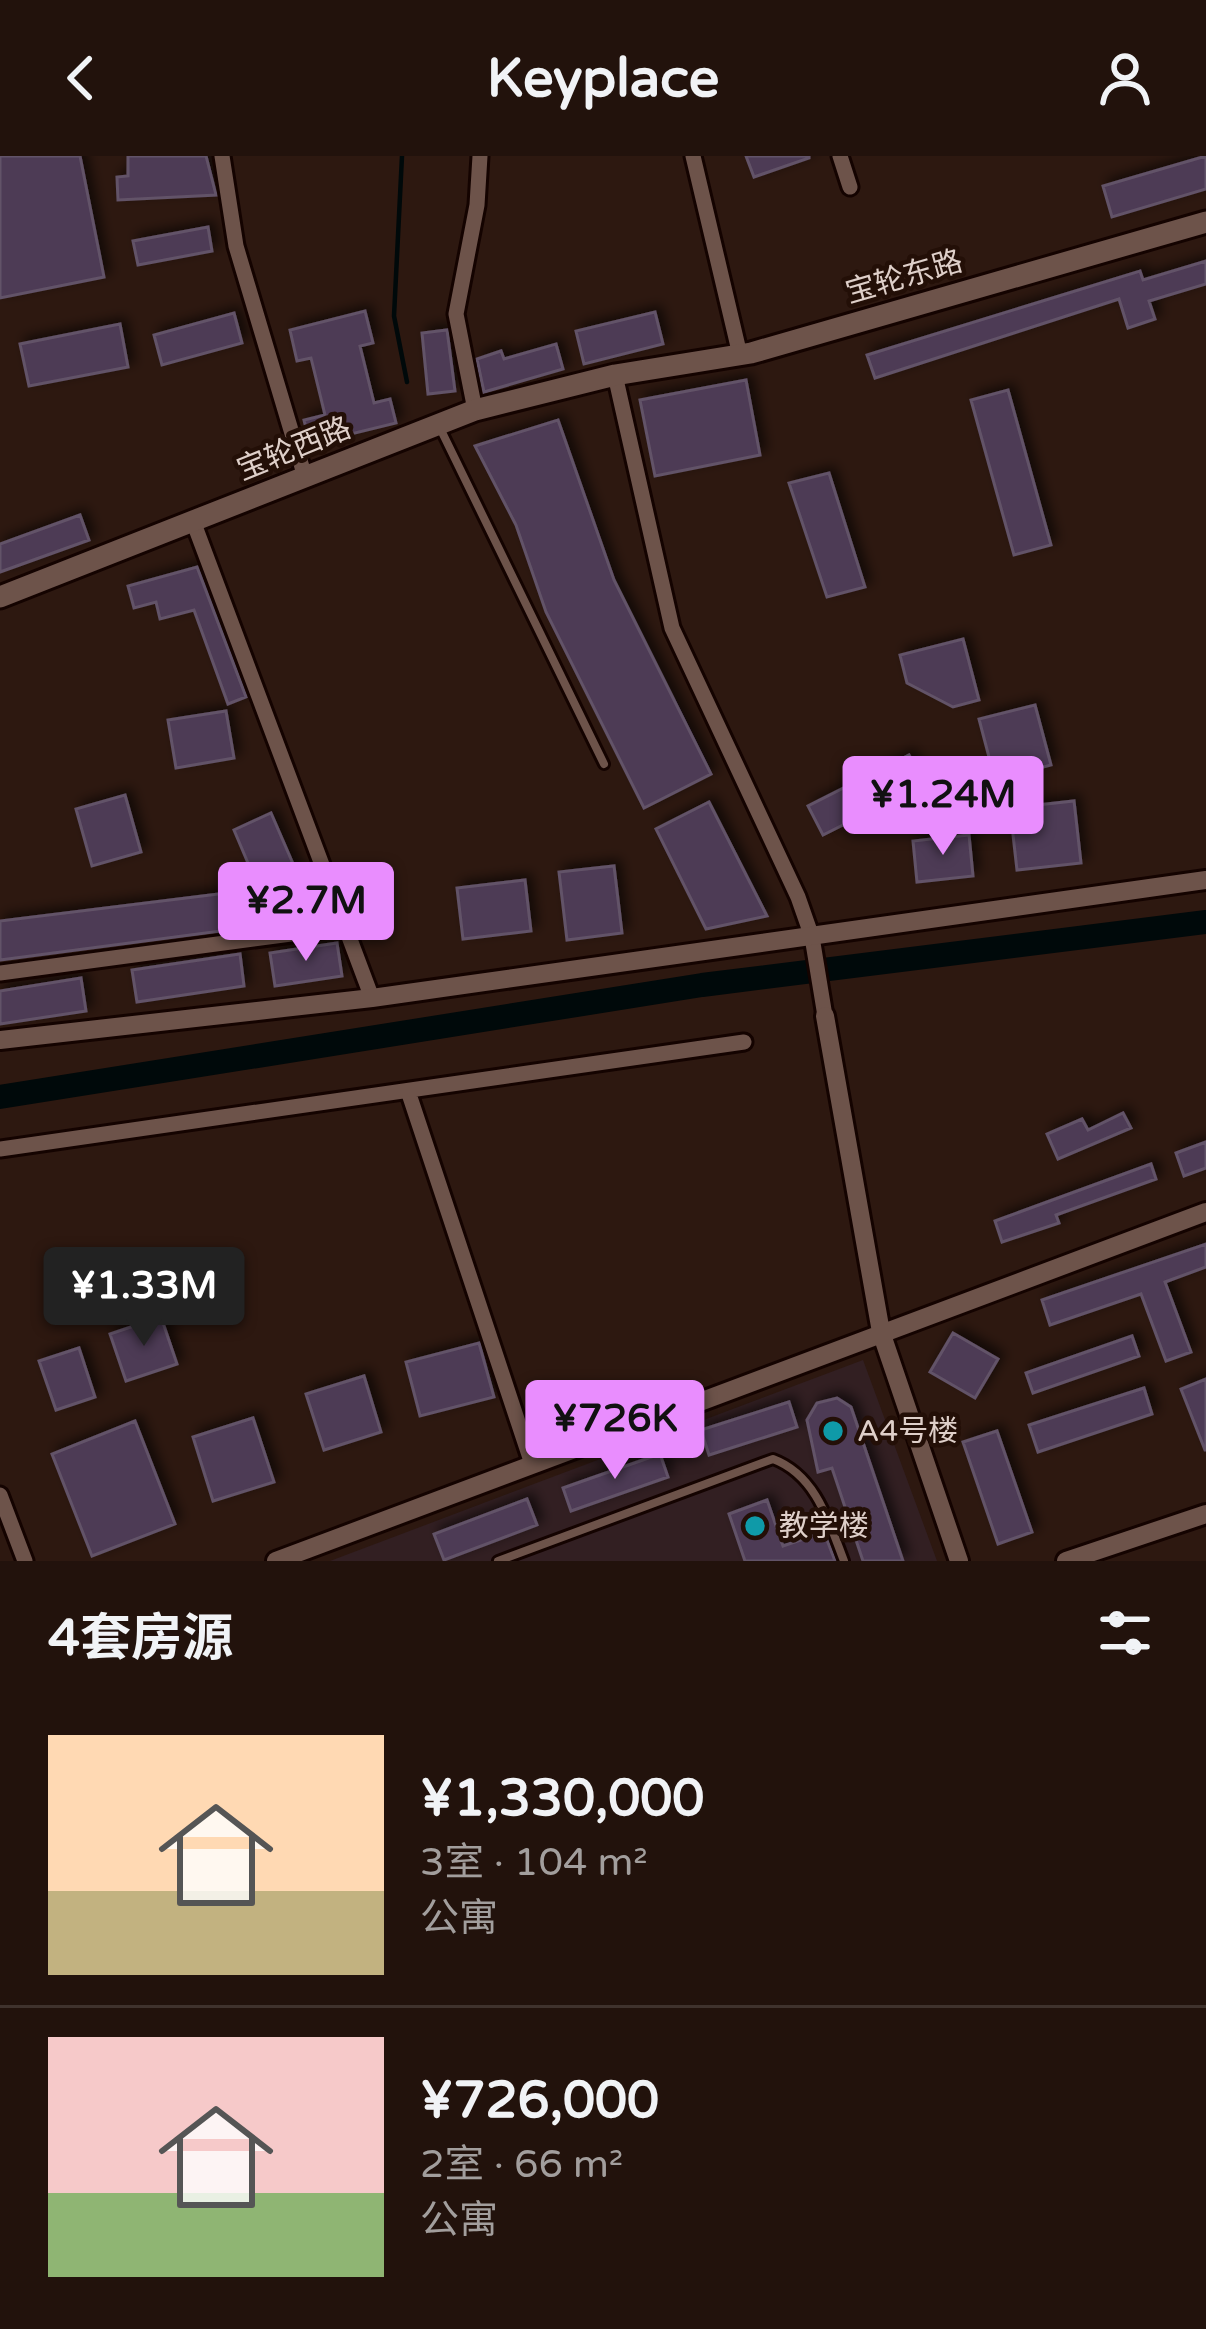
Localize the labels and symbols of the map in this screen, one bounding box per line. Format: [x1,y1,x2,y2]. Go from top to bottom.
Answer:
street label: 宝轮东路 [841,243,967,311]
street label: 宝轮西路 [231,409,357,489]
pin: ¥1.24M [845,756,1041,858]
pin: ¥2.7M [222,862,390,964]
pin: ¥1.33M [46,1247,242,1349]
pin: ¥726K [531,1380,699,1482]
place label: A4号楼 [857,1413,958,1450]
marker: A4号楼 [820,1418,846,1444]
place label: 教学楼 [779,1508,869,1545]
marker: 教学楼 [742,1513,768,1539]

